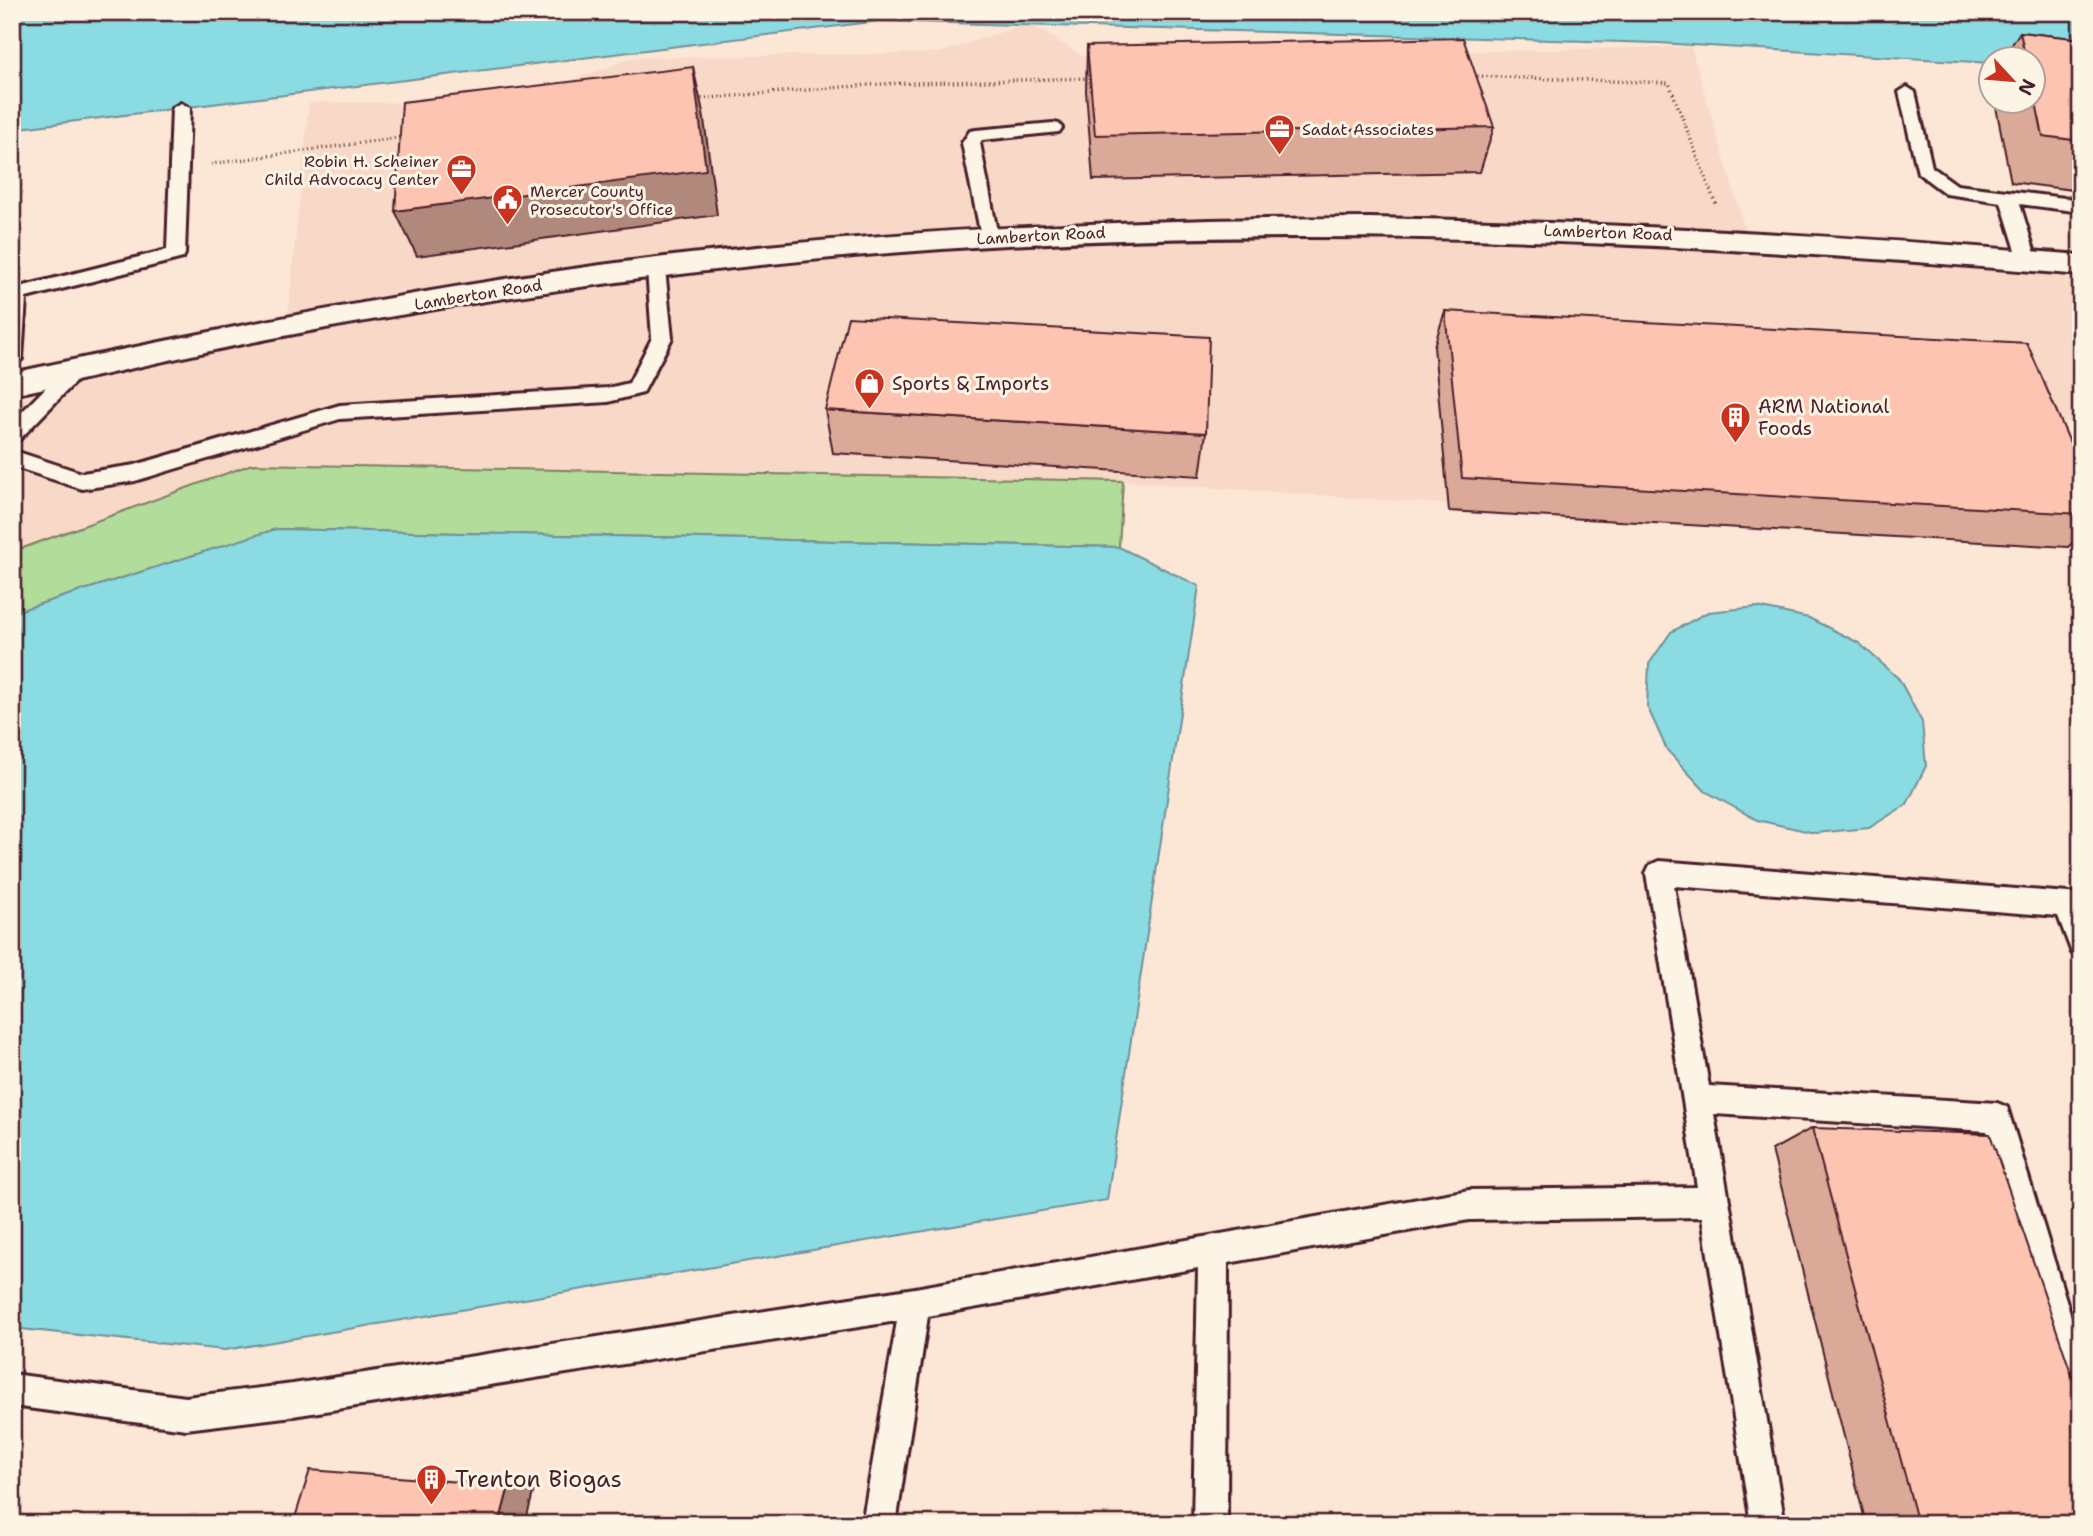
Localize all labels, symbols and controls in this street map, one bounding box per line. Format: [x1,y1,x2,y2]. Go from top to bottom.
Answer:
north arrow [1978,46,2048,116]
text: N [2012,75,2041,99]
office icon: Sadat Associates [1262,112,1296,156]
place label: Sadat Associates [1302,119,1434,140]
place label: Robin H. Scheiner Child Advocacy Center [265,151,439,190]
office icon: Robin H. Scheiner Child Advocacy Center [445,153,479,197]
place label: Mercer County Prosecutor's Office [530,181,673,220]
public building icon: Mercer County Prosecutor's Office [490,183,524,227]
street label: Lamberton Road [1543,220,1673,245]
street label: Lamberton Road [976,222,1106,249]
street label: Lamberton Road [413,274,543,315]
shop icon: Sports & Imports [852,366,886,410]
place label: Sports & Imports [892,371,1049,396]
place label: ARM National Foods [1758,394,1890,441]
building icon: ARM National Foods [1718,400,1752,444]
building icon: Trenton Biogas [415,1462,449,1506]
place label: Trenton Biogas [455,1464,622,1494]

